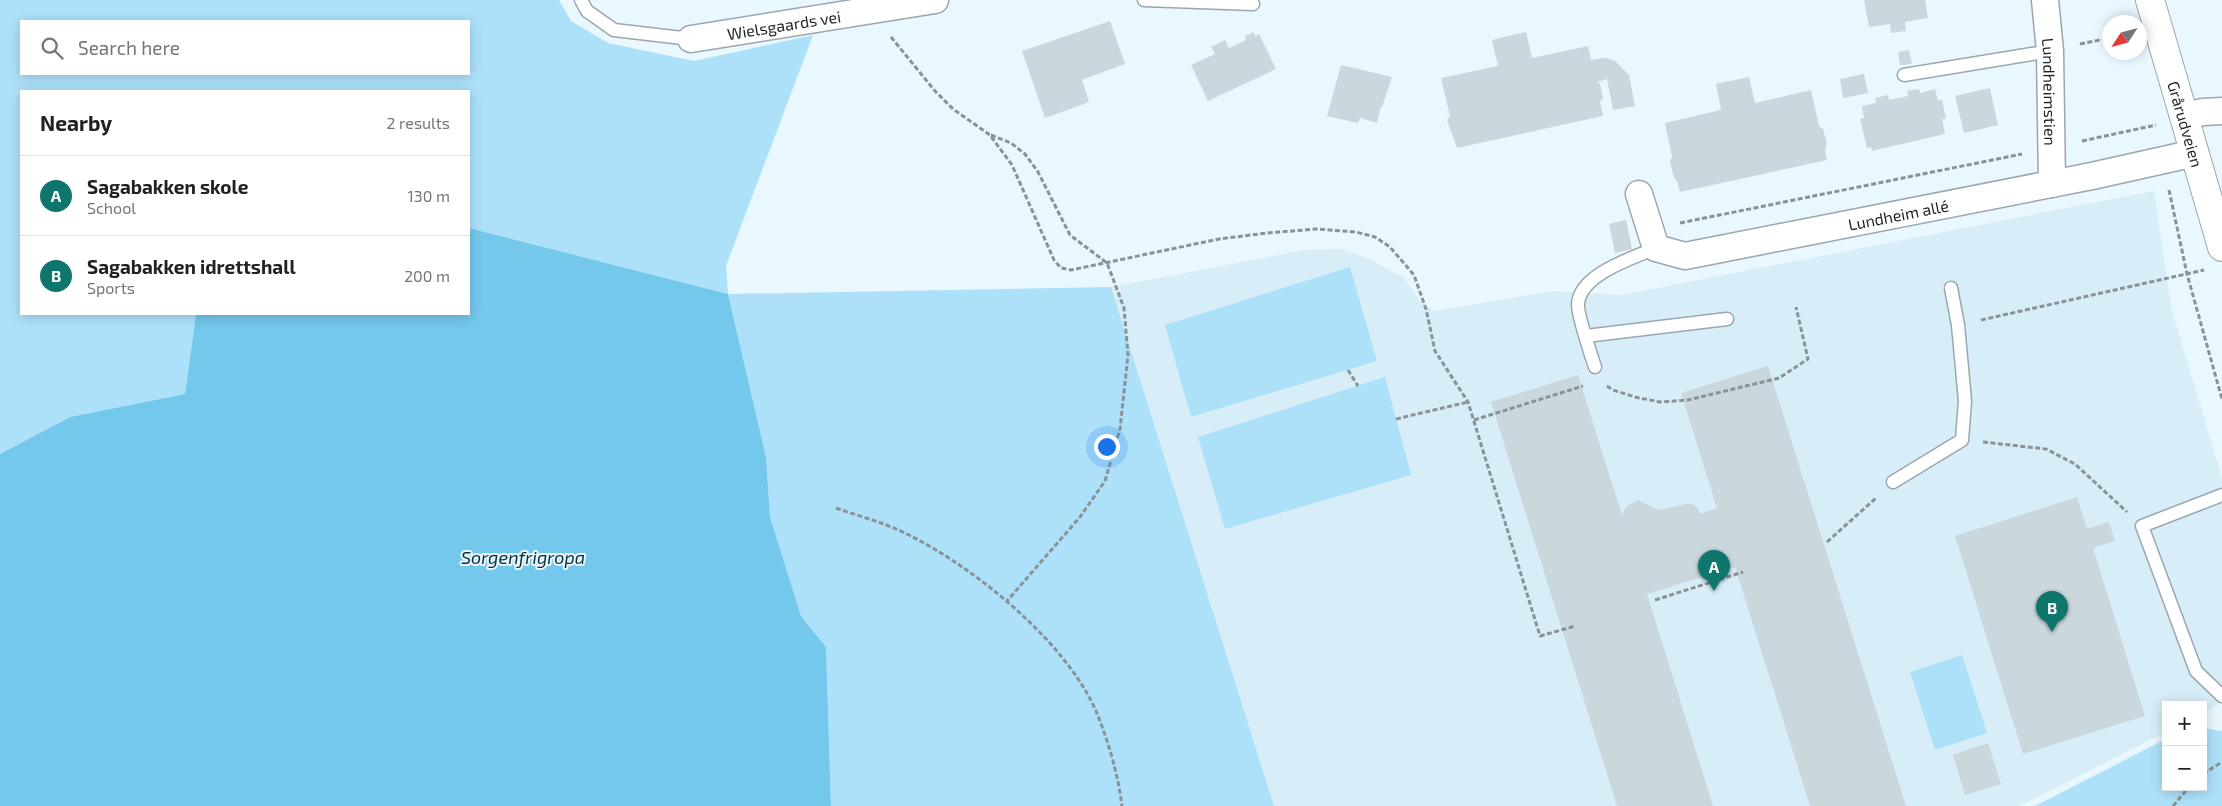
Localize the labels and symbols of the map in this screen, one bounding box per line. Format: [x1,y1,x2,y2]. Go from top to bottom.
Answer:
street label: Wielsgaards vei [726,6,842,43]
north arrow [2102,15,2147,60]
street label: Lundheimstien [2039,37,2061,146]
street label: Grårudveien [2165,79,2208,169]
street label: Lundheim allé [1846,195,1950,233]
your location [1094,434,1120,460]
water label: Sorgenfrigropa [461,546,585,568]
pin: A [1698,550,1730,591]
pin: B [2036,591,2068,632]

